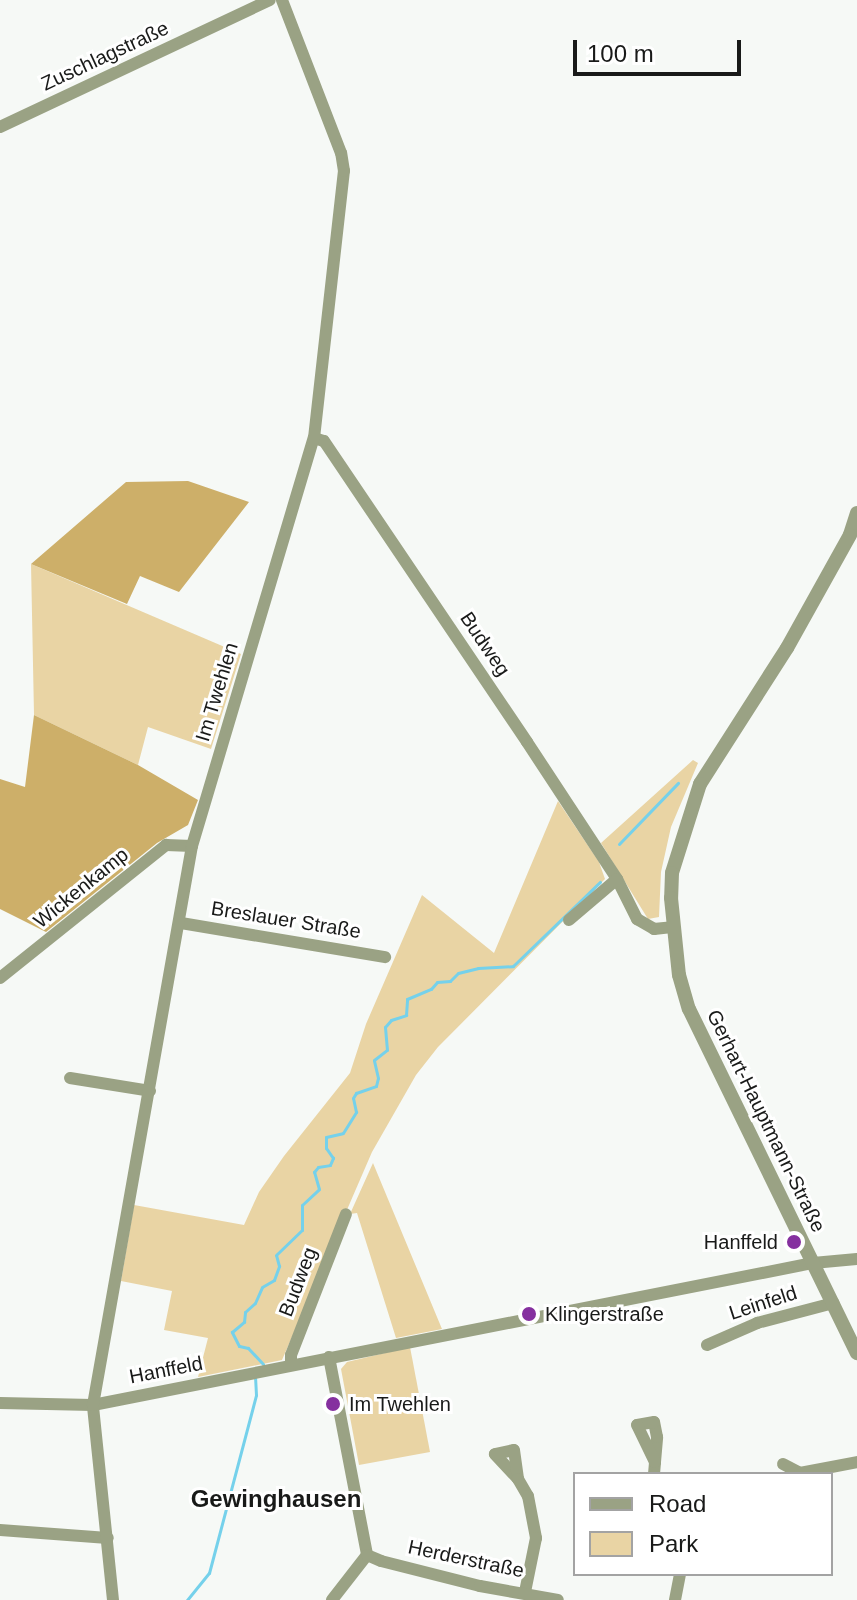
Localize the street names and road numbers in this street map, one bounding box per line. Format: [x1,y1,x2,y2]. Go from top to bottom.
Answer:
street label: Zuschlagstraße [37,16,173,96]
street label: Budweg [455,607,515,681]
street label: Im Twehlen [191,640,243,744]
street label: Wickenkamp [29,843,133,933]
street label: Breslauer Straße [209,896,363,944]
street label: Gerhart-Hauptmann-Straße [702,1006,830,1236]
street label: Budweg [274,1244,322,1320]
street label: Leinfeld [726,1281,800,1325]
street label: Hanffeld [127,1351,205,1389]
street label: Herderstraße [406,1535,526,1583]

